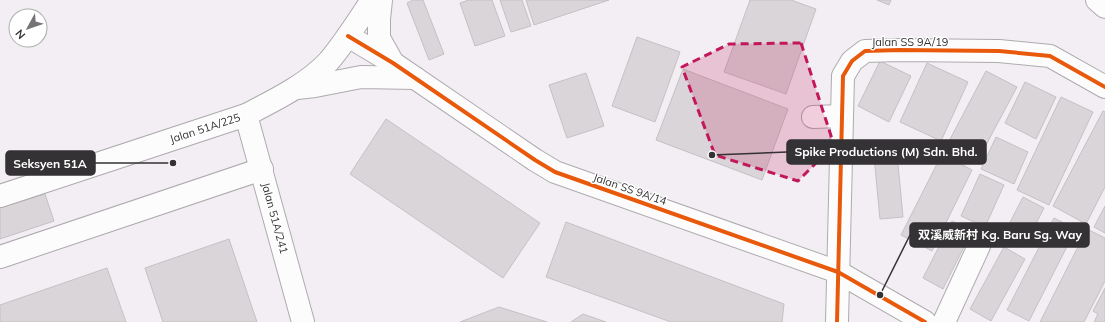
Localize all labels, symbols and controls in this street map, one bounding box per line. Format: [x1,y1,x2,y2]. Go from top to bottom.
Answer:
north arrow [8,8,48,48]
text: N [12,27,28,42]
street label: Jalan SS 9A/19 [872,35,948,49]
street label: Jalan 51A/225 [168,110,242,146]
callout: Spike Productions (M) Sdn. Bhd. [787,140,986,164]
text: Spike Productions (M) Sdn. Bhd. [794,144,978,159]
callout: Seksyen 51A [6,151,95,175]
text: Seksyen 51A [13,156,87,171]
street label: Jalan SS 9A/14 [591,170,669,208]
street label: Jalan 51A/241 [259,181,291,255]
callout: 双溪威新村 Kg. Baru Sg. Way [910,223,1089,247]
text: 双溪威新村 Kg. Baru Sg. Way [918,227,1082,242]

